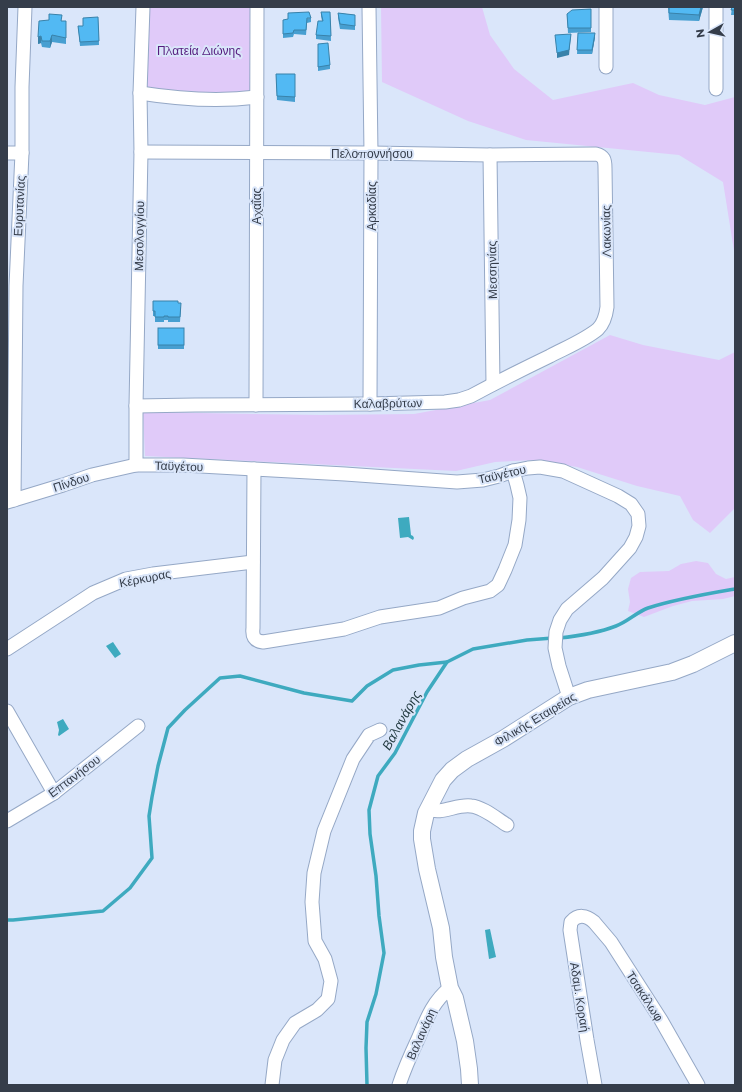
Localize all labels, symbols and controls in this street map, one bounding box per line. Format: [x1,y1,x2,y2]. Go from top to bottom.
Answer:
north arrow [690,12,730,52]
text: N [693,28,708,39]
park label: Πλατεία Διώνης [157,43,241,58]
street label: Πελοποννήσου [331,146,413,161]
street label: Ευρυτανίας [10,175,28,237]
street label: Αρκαδίας [364,181,379,231]
street label: Αχαΐας [249,187,264,224]
street label: Μεσολογγίου [131,201,147,271]
street label: Λακωνίας [598,205,614,257]
street label: Μεσσηνίας [484,241,500,299]
street label: Καλαβρύτων [354,395,422,411]
street label: Ταϋγέτου [154,458,204,474]
street label: Ταϋγέτου [477,461,527,487]
street label: Πίνδου [51,469,91,495]
street label: Κέρκυρας [118,566,172,590]
water label: Βαλανάρης [378,687,424,753]
street label: Φιλικής Εταιρείας [491,689,579,749]
street label: Επτανήσου [45,752,103,800]
street label: Αδαμ. Κοραή [567,961,593,1033]
street label: Τσακάλωφ [623,968,667,1024]
street label: Βαλανάρη [403,1006,439,1062]

